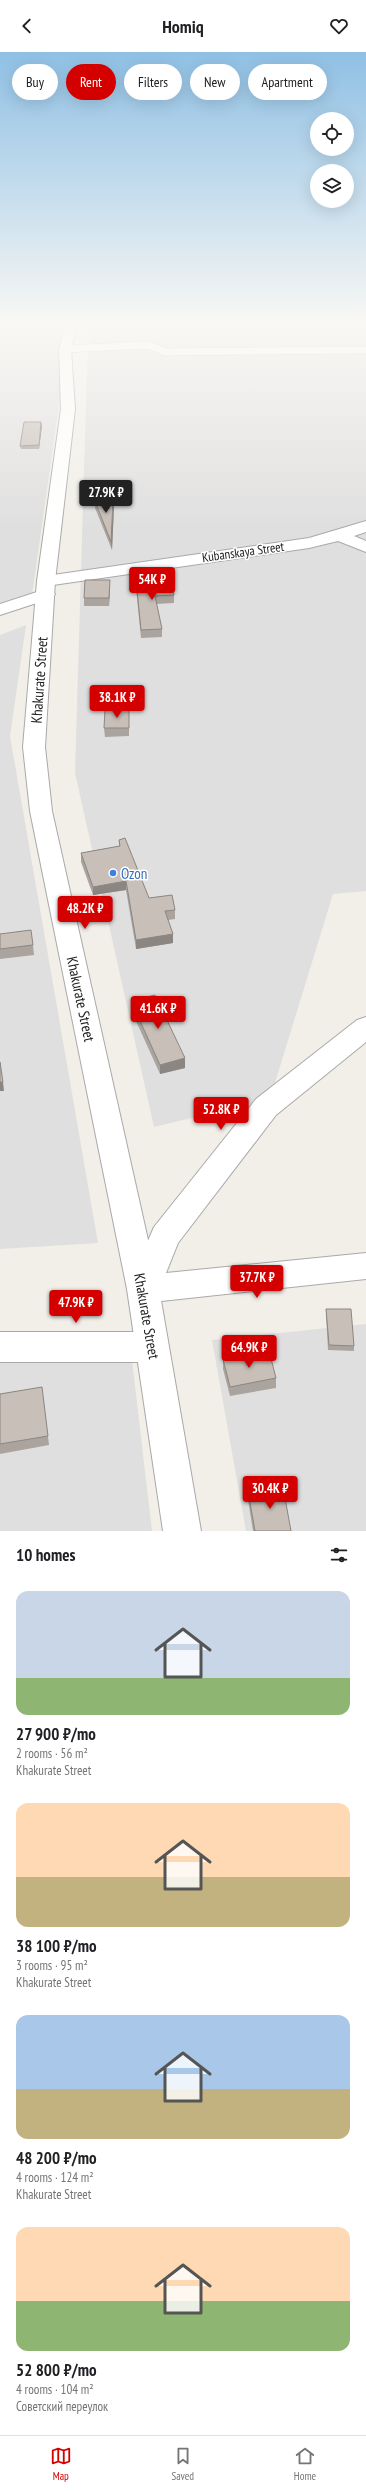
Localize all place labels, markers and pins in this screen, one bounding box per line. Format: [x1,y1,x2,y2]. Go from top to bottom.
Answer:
pin: 27.9K ₽ [69,480,143,514]
pin: 54K ₽ [124,567,180,601]
pin: 38.1K ₽ [80,685,154,719]
place label: Ozon [121,864,147,883]
marker: Ozon [108,868,118,878]
pin: 48.2K ₽ [48,896,122,930]
pin: 41.6K ₽ [121,996,195,1030]
pin: 52.8K ₽ [184,1097,258,1131]
pin: 37.7K ₽ [220,1265,294,1299]
pin: 47.9K ₽ [39,1290,113,1324]
pin: 64.9K ₽ [212,1335,286,1369]
pin: 30.4K ₽ [233,1476,307,1510]

